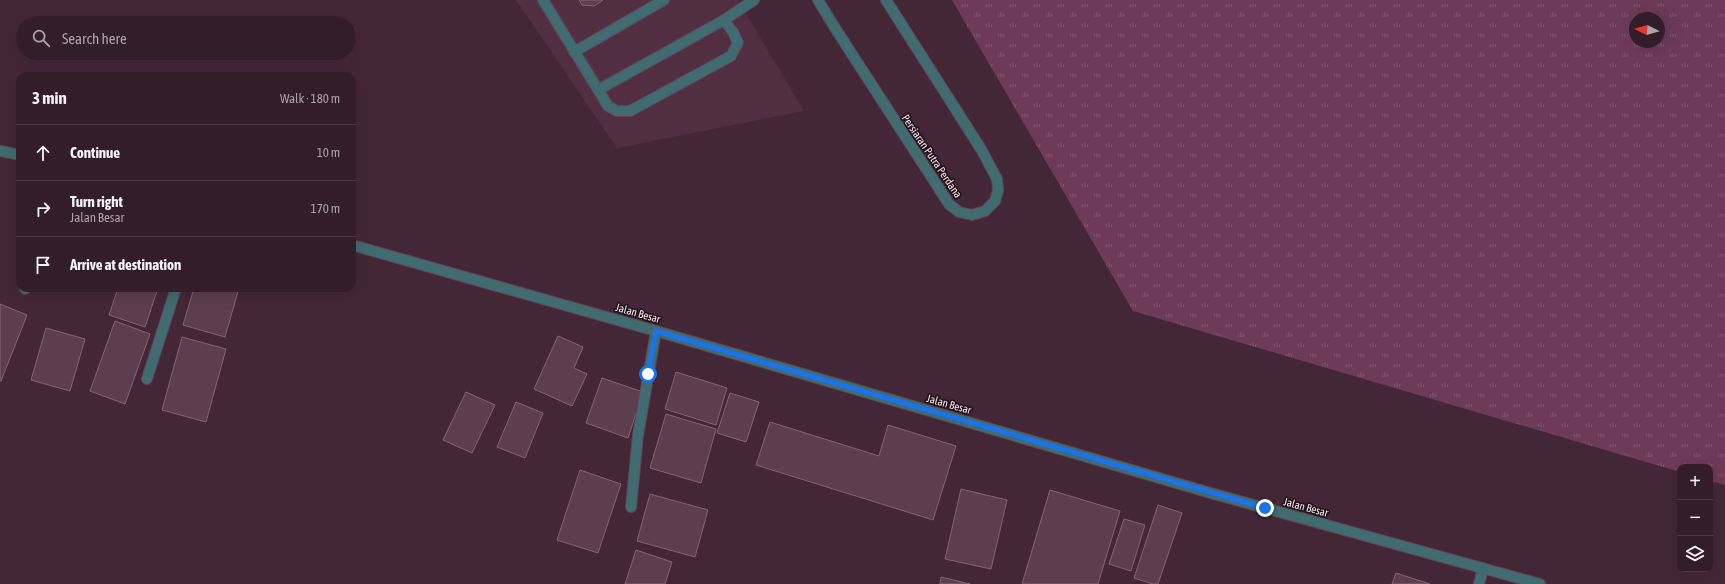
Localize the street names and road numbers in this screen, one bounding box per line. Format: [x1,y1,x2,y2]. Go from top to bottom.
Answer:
street label: Persiaran Putra Perdana [900,112,964,200]
street label: Jalan Besar [614,301,662,325]
street label: Jalan Besar [925,392,973,416]
street label: Jalan Besar [1282,495,1330,519]

